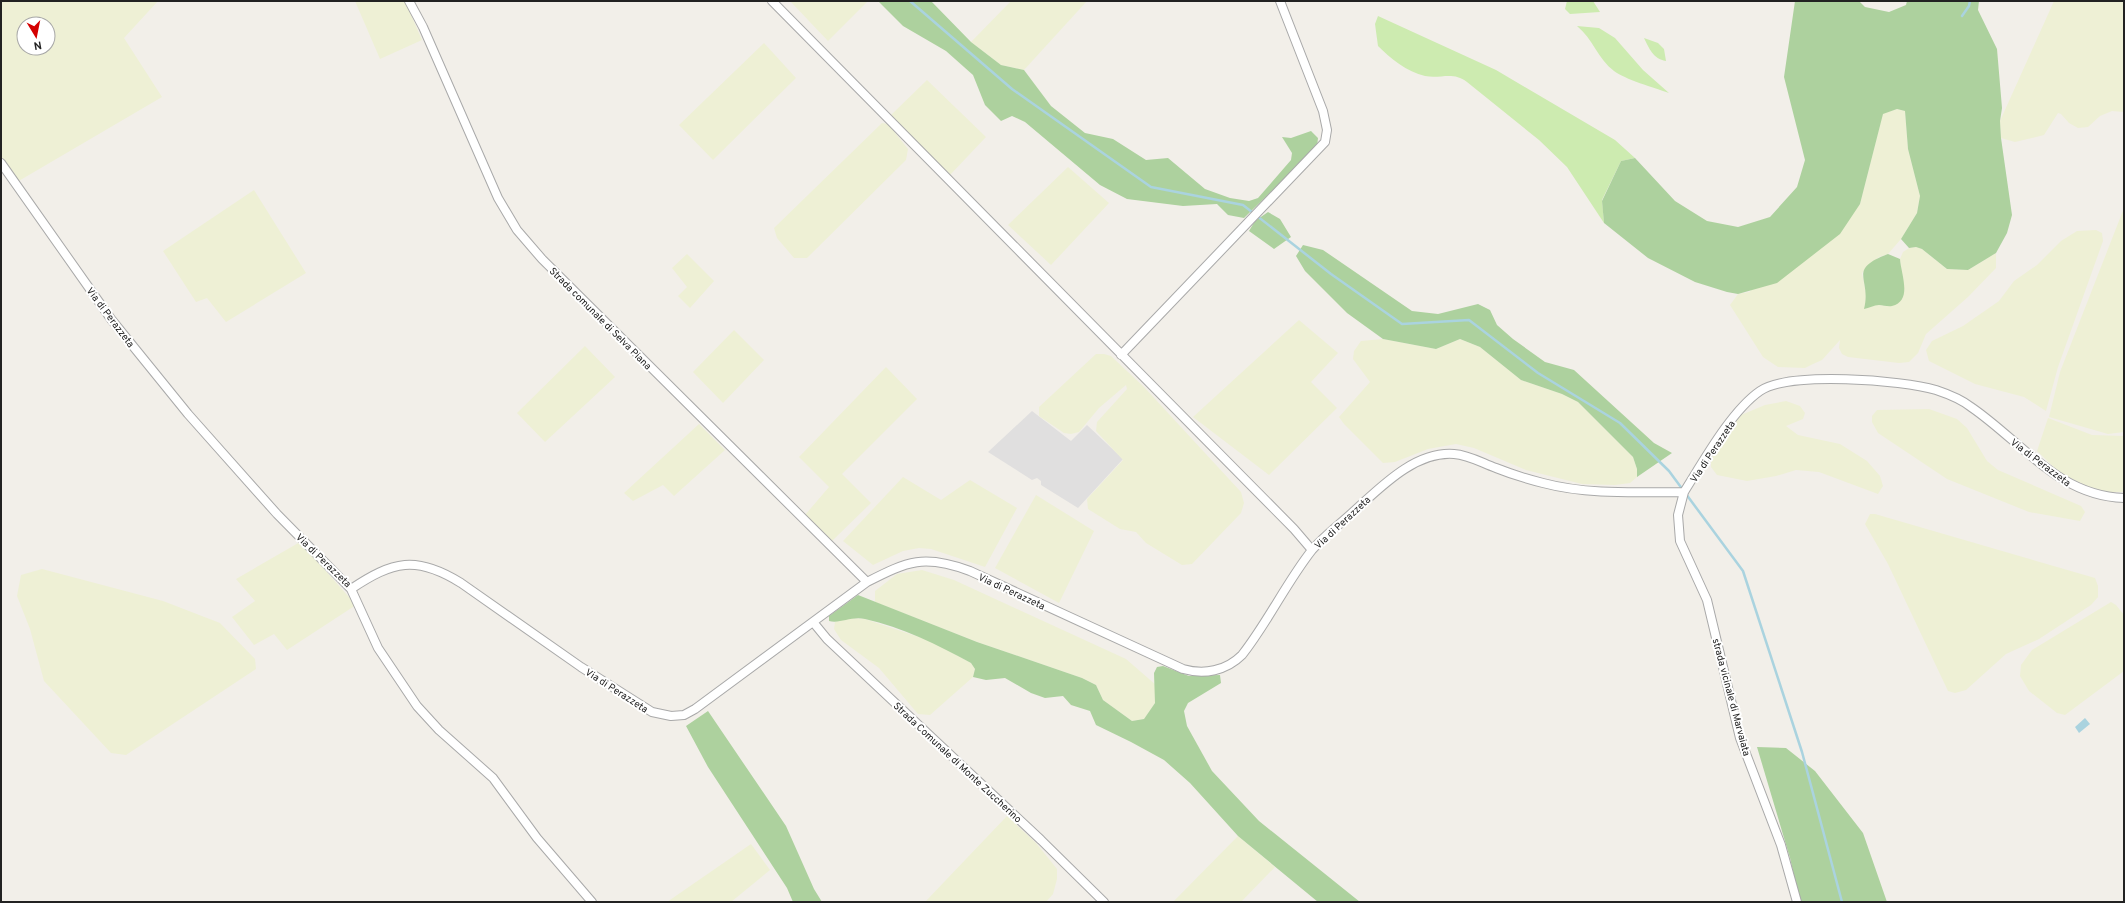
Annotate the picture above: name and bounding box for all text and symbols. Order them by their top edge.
north arrow [16,16,56,56]
text: N [32,37,43,52]
street label: Strada comunale di Selva Piana [546,265,654,373]
street label: Via di Perazzeta [83,285,137,351]
street label: Via di Perazzeta [1688,418,1739,485]
street label: Via di Perazzeta [2007,436,2073,490]
street label: Via di Perazzeta [1312,494,1374,552]
street label: Via di Perazzeta [292,531,353,591]
street label: Via di Perazzeta [976,571,1047,614]
street label: strada vicinale di Marvaiata [1709,637,1753,758]
street label: Via di Perazzeta [582,666,650,716]
street label: Strada Comunale di Monte Zuccherino [890,700,1024,827]

